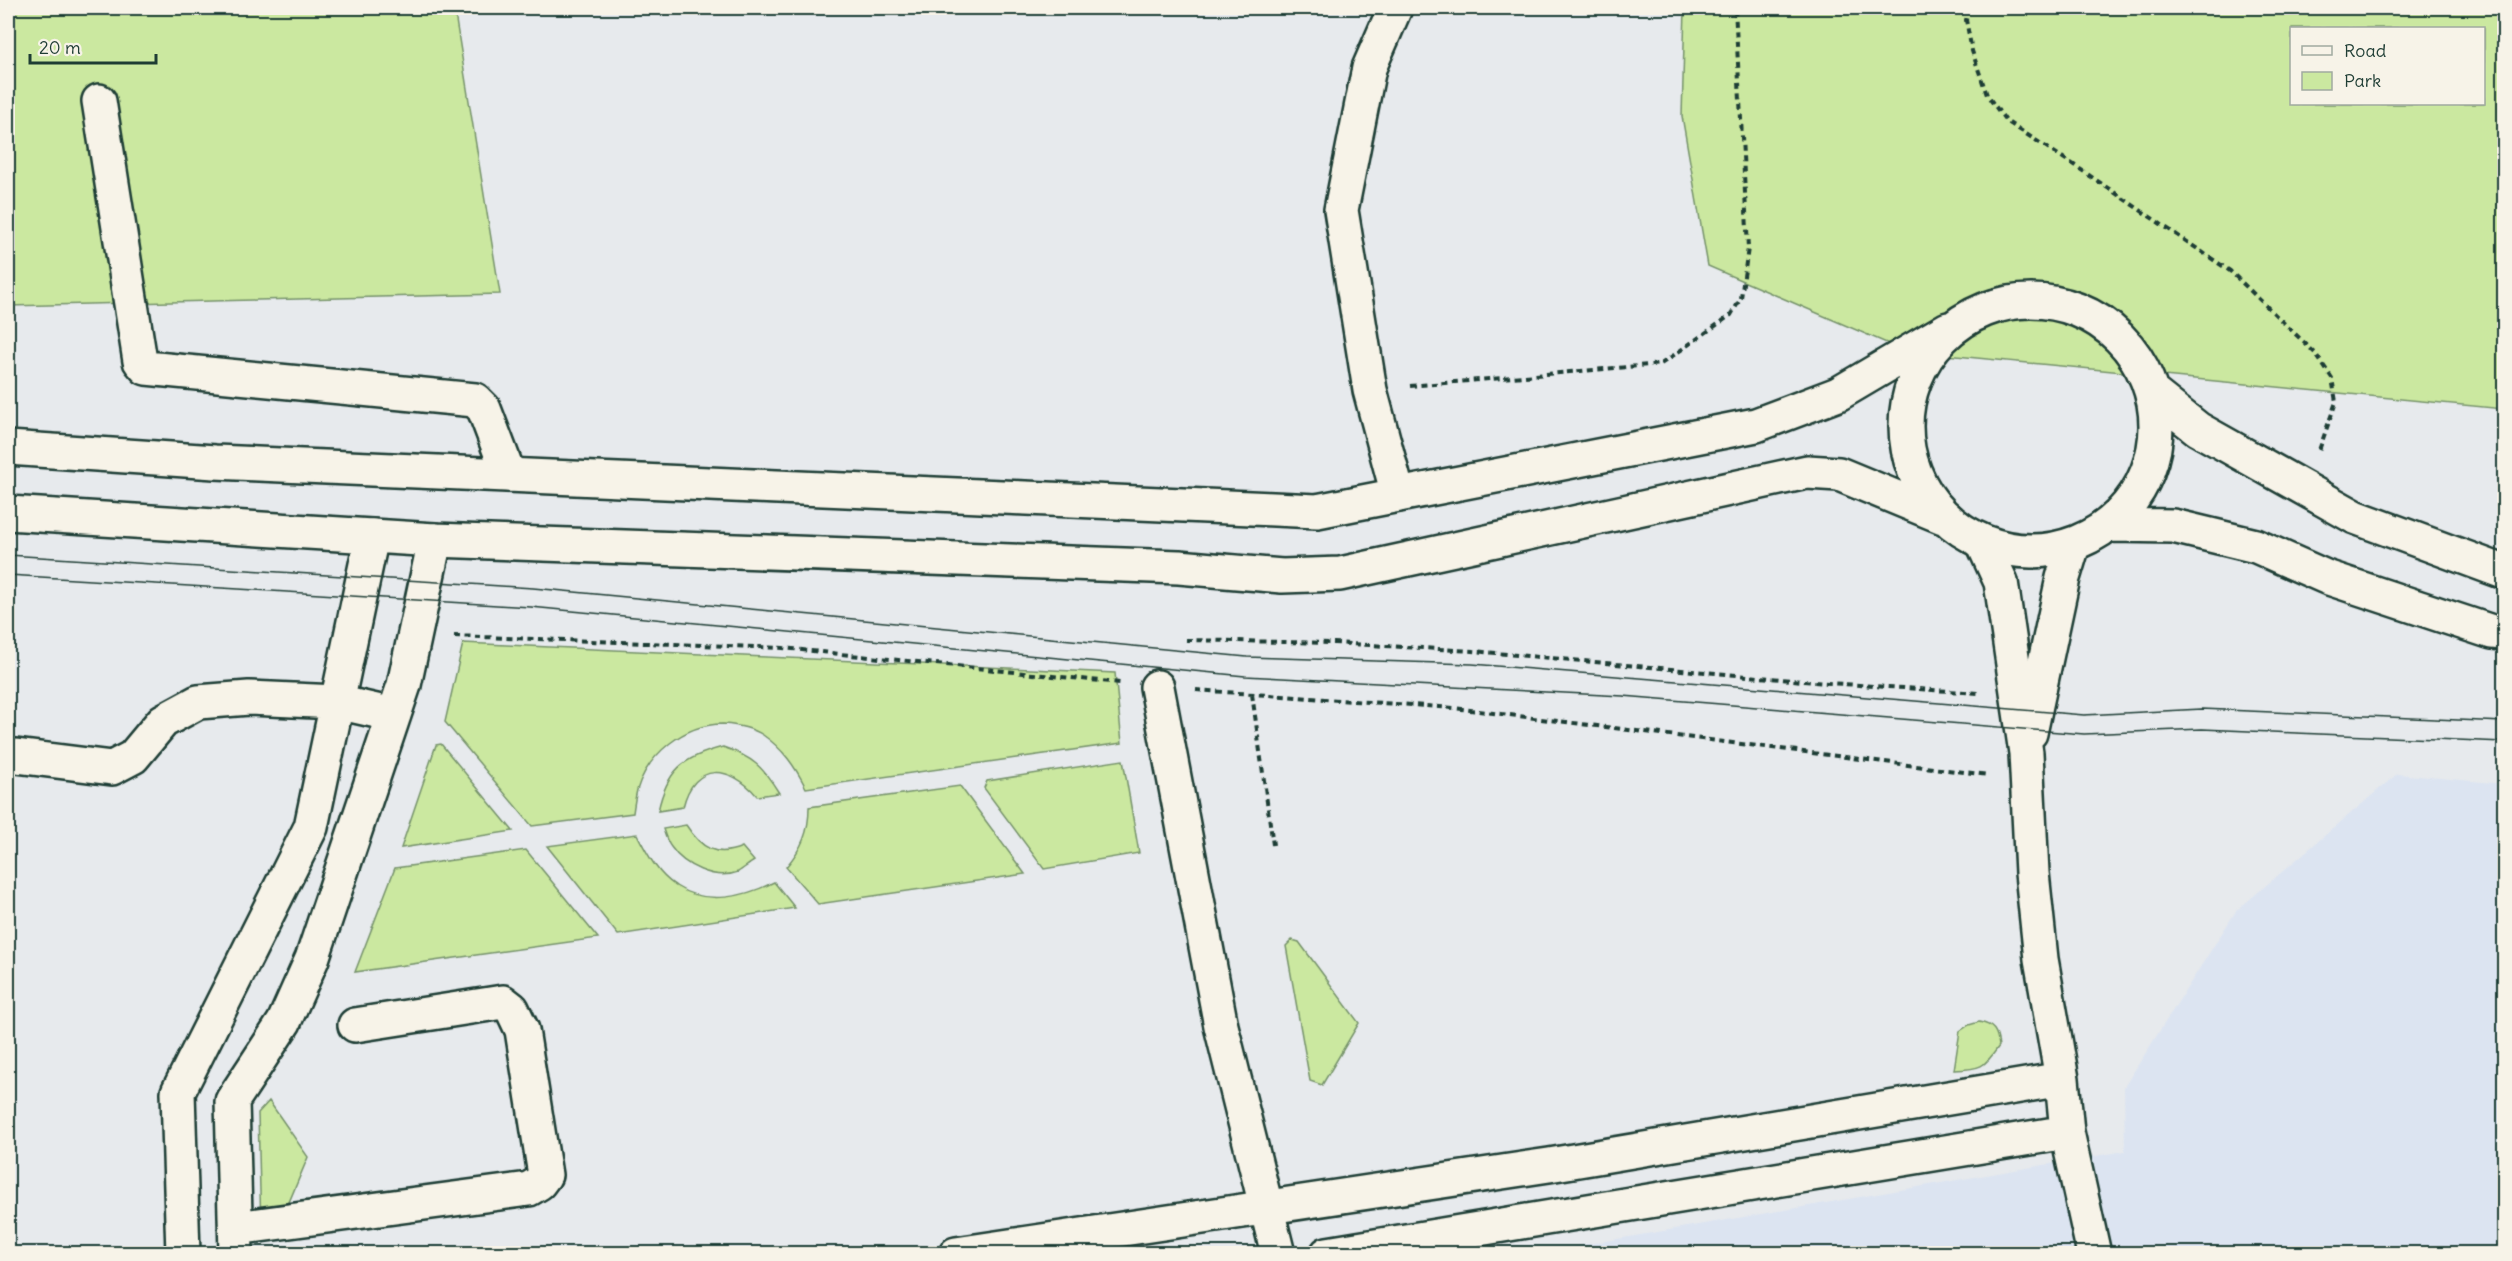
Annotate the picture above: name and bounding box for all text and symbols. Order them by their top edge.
scale bar [30,27,156,65]
legend [2290,27,2485,105]
text: 20 m [39,36,81,59]
text: Road [2344,39,2387,62]
text: Park [2344,69,2381,92]

